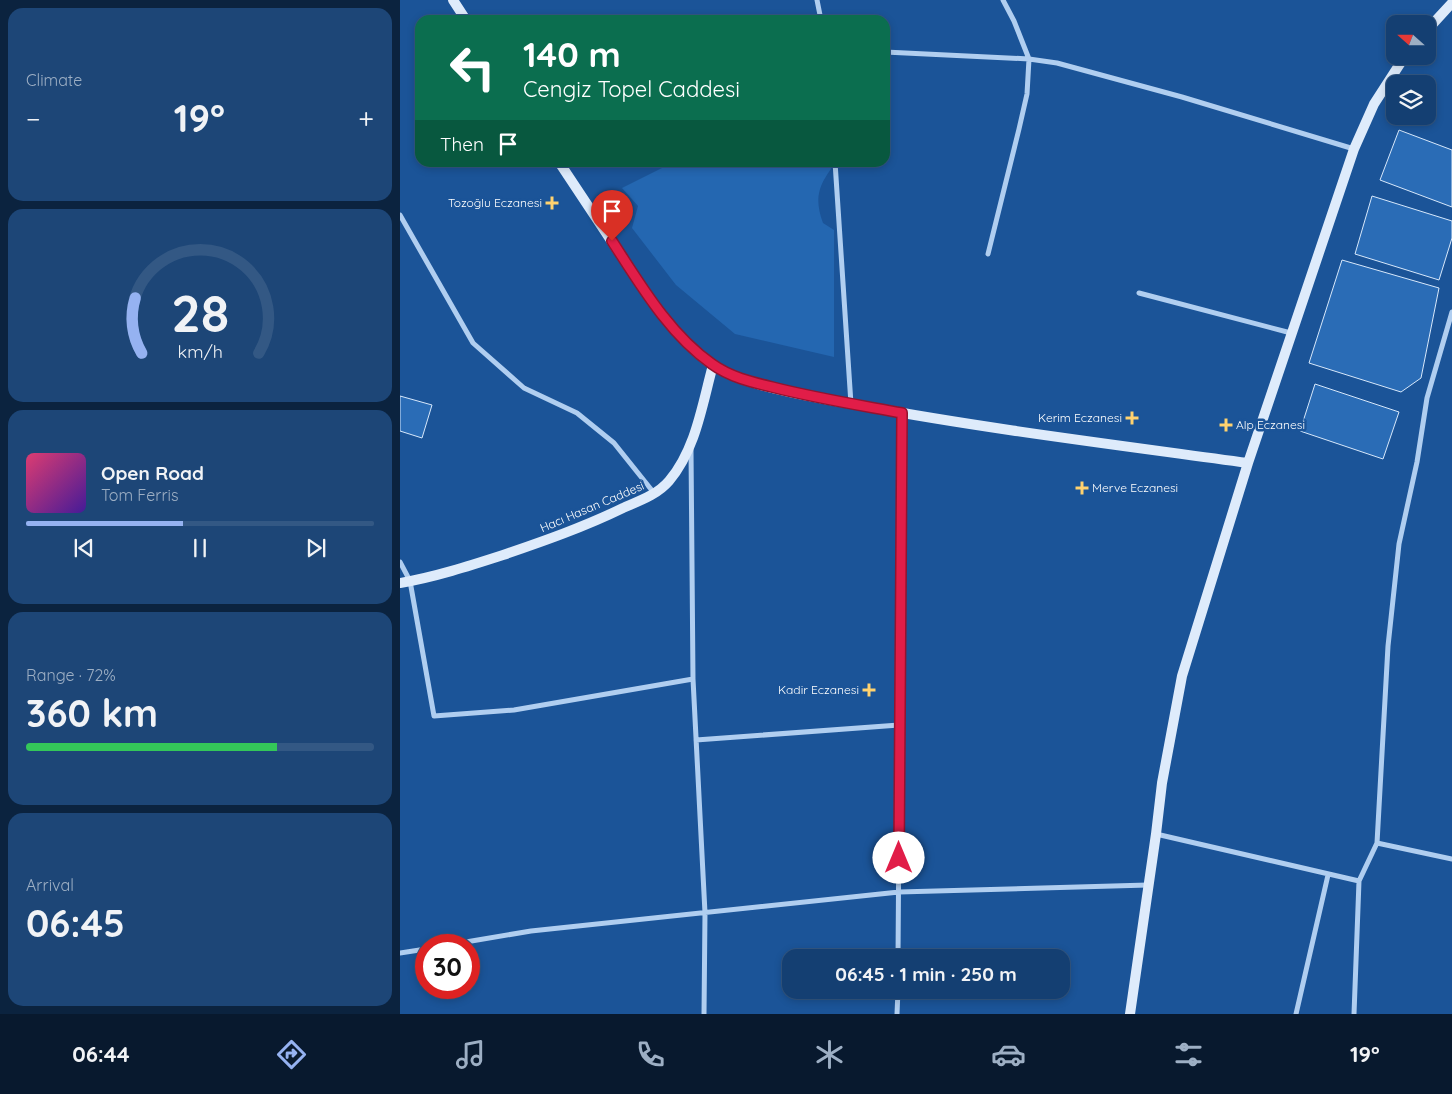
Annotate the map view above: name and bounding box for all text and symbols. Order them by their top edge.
north arrow [1386,15,1436,65]
map controls [1386,15,1436,125]
text: 140 m [523,32,621,76]
icon: left [440,35,505,100]
text: Climate [26,70,82,90]
text: Cengiz Topel Caddesi [523,75,740,103]
button: layers [1386,75,1436,125]
text: 19° [174,94,225,142]
text: − [26,101,41,136]
text: + [358,101,374,136]
icon: arrive [494,130,522,158]
text: Then [440,132,484,156]
pin [591,190,633,241]
place label: Tozoğlu Eczanesi [448,195,542,210]
marker: Tozoğlu Eczanesi [546,197,558,209]
icon: arrive [598,197,626,225]
text: 28 [171,280,229,345]
text: km/h [177,340,223,362]
place label: Kerim Eczanesi [1038,410,1122,425]
marker: Kerim Eczanesi [1126,412,1138,424]
place label: Alp Eczanesi [1236,417,1305,432]
marker: Alp Eczanesi [1220,419,1232,431]
text: Open Road [101,461,204,485]
street label: Hacı Hasan Caddesi [537,478,646,535]
place label: Merve Eczanesi [1092,480,1178,495]
marker: Merve Eczanesi [1076,482,1088,494]
text: Tom Ferris [101,485,178,505]
icon: previous [70,534,98,562]
icon: pause [186,534,214,562]
icon: next [302,534,330,562]
text: Range · 72% [26,665,116,685]
place label: Kadir Eczanesi [778,682,859,697]
marker: Kadir Eczanesi [863,684,875,696]
text: 360 km [26,689,158,737]
position arrow [872,831,924,883]
text: Arrival [26,875,74,895]
text: 06:45 [26,899,125,947]
speed limit sign: 30 [415,934,480,999]
text: 06:45 · 1 min · 250 m [835,962,1017,986]
icon: directions [274,1037,309,1072]
icon: music [453,1037,488,1072]
icon: phone [633,1037,668,1072]
icon: climate [812,1037,847,1072]
icon: car [991,1037,1026,1072]
icon: filters [1171,1037,1206,1072]
text: 06:44 [72,1040,130,1068]
text: 19° [1350,1040,1380,1068]

